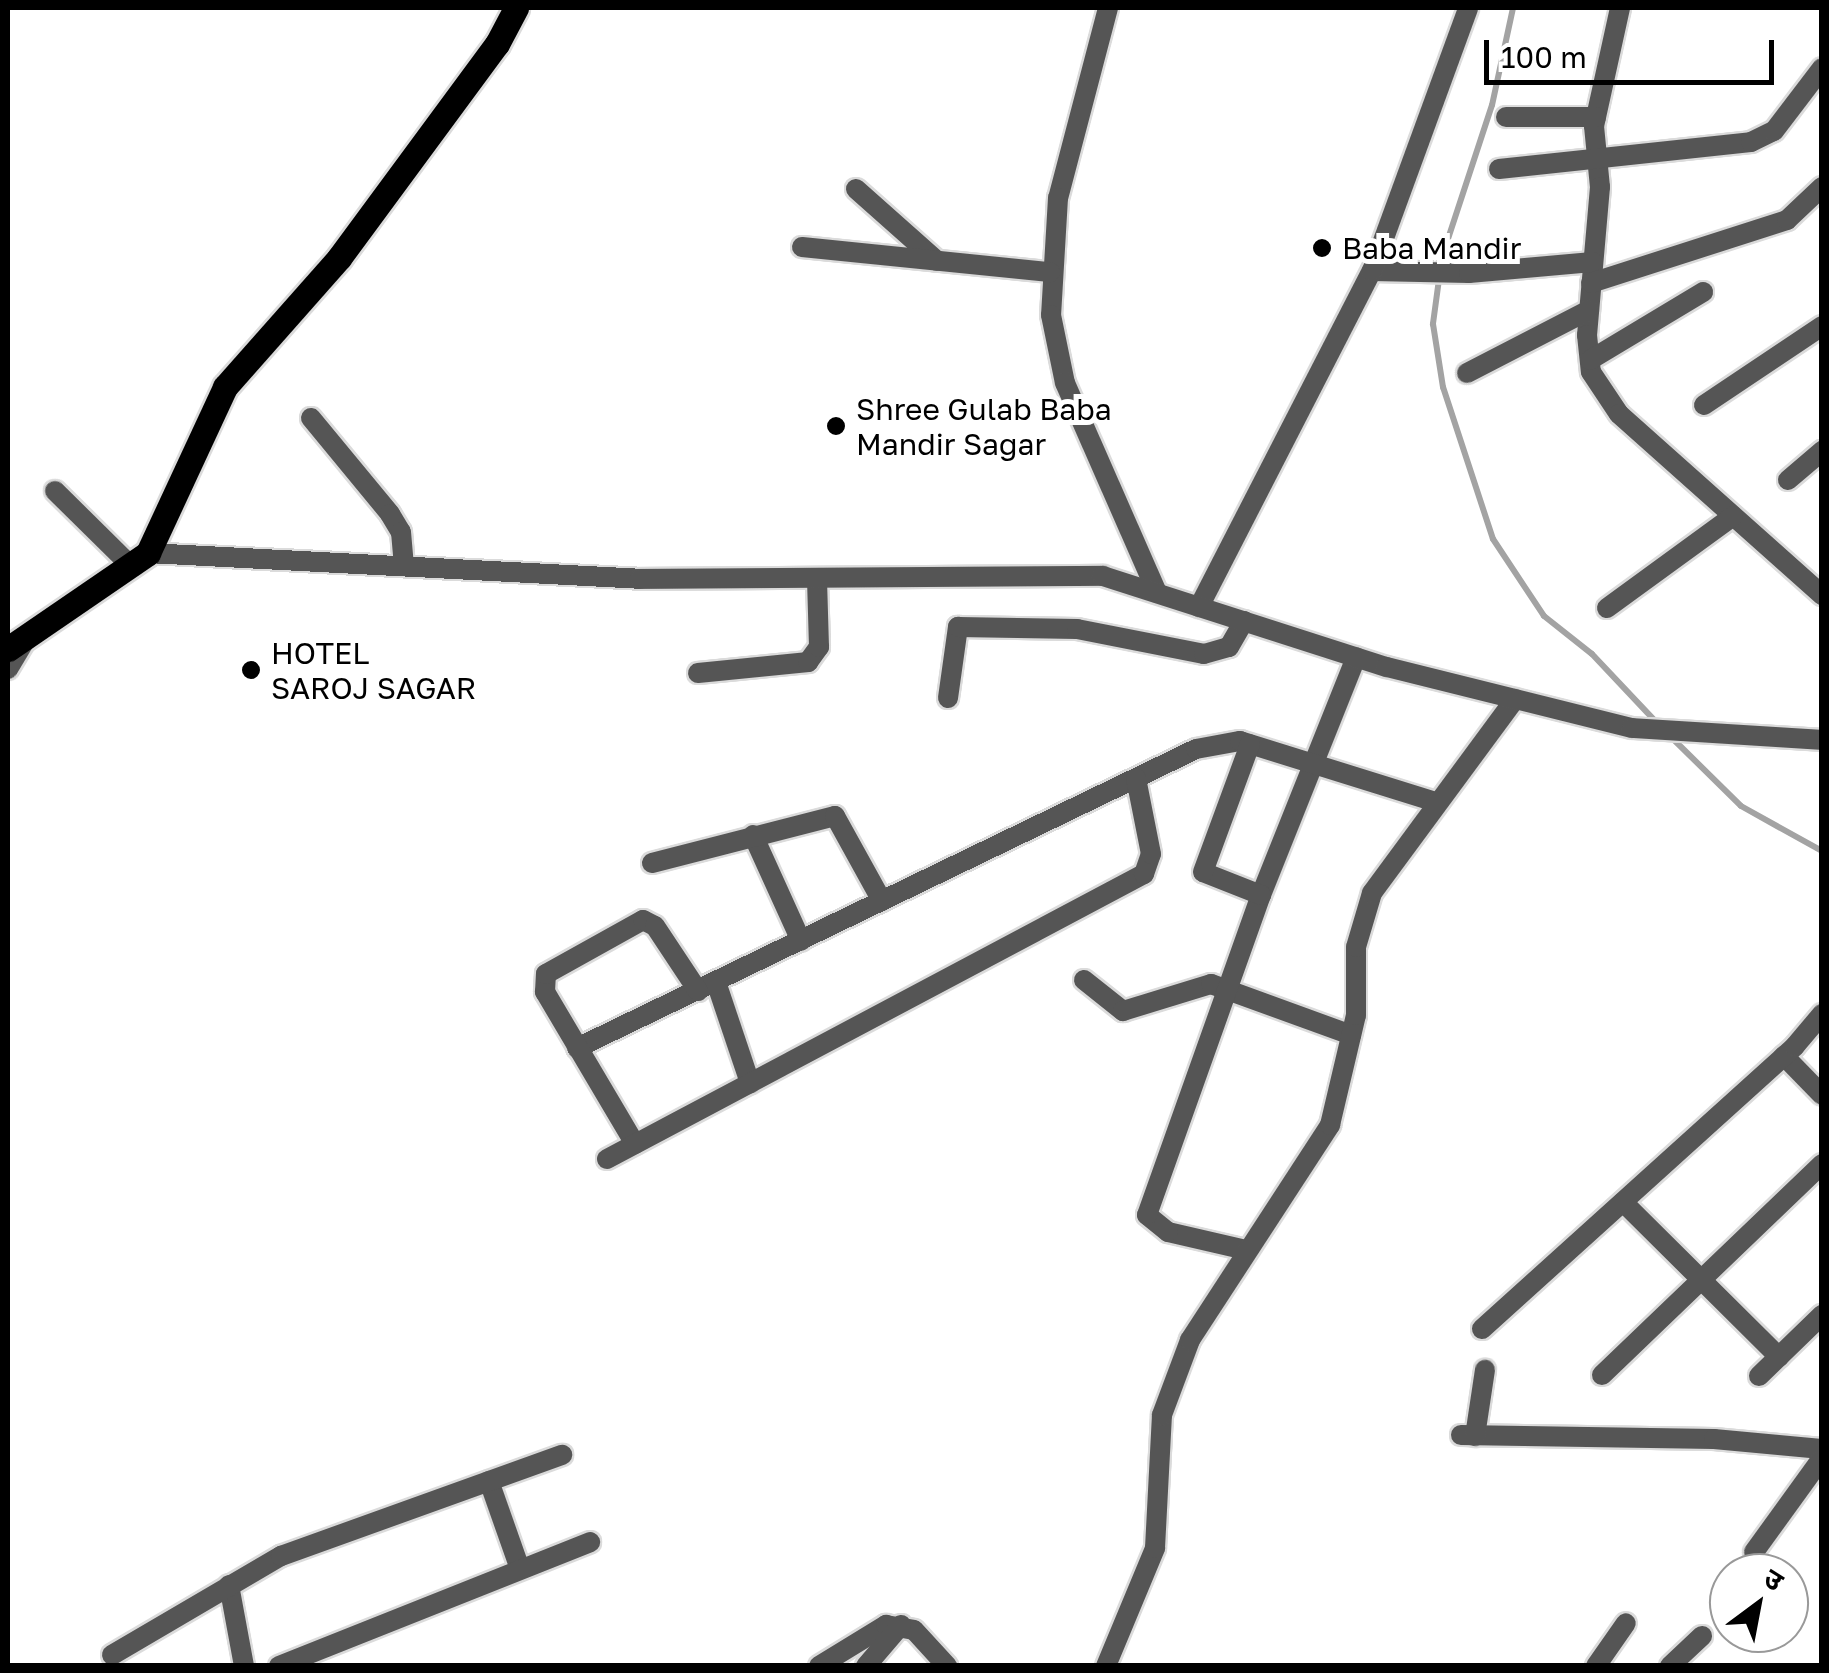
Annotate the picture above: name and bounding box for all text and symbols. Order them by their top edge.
scale bar [1489,20,1779,82]
text: 100 m [1501,39,1587,75]
place label: Baba Mandir [1342,230,1521,266]
marker: Baba Mandir [1311,237,1333,259]
place label: Shree Gulab Baba Mandir Sagar [856,391,1112,462]
marker: Shree Gulab Baba Mandir Sagar [825,415,847,437]
place label: HOTEL SAROJ SAGAR [271,635,476,706]
marker: HOTEL SAROJ SAGAR [240,659,262,681]
north arrow [1709,1553,1809,1653]
text: उ [1758,1560,1790,1597]

